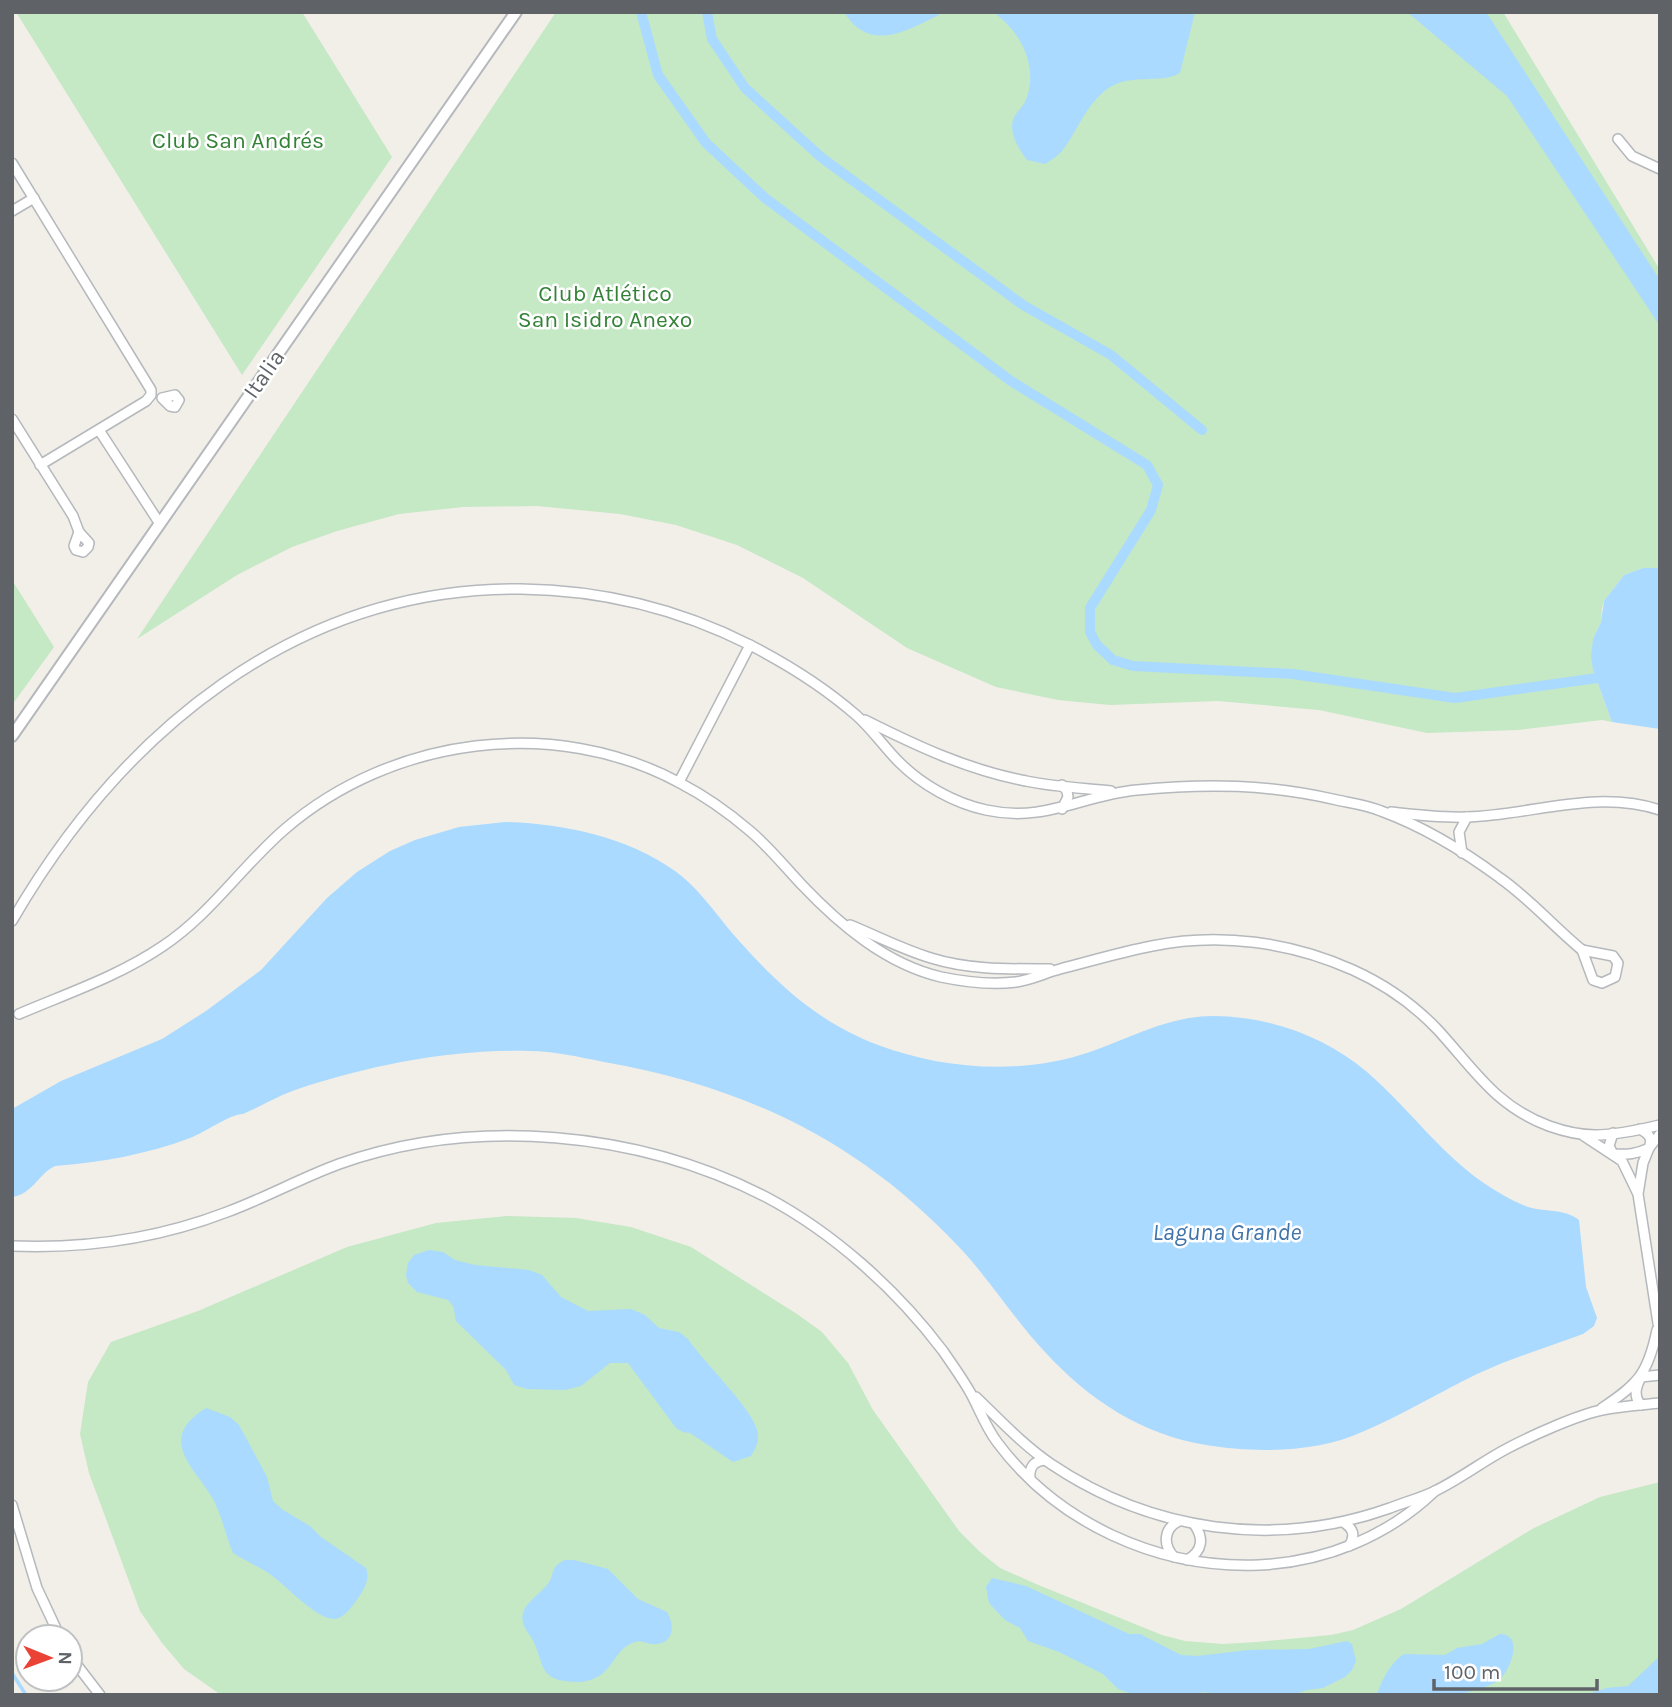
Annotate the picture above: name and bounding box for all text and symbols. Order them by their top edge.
park label: Club San Andrés [152,127,324,154]
park label: Club Atlético San Isidro Anexo [518,280,692,333]
street label: Italia [238,344,290,404]
water label: Laguna Grande [1153,1218,1301,1246]
north arrow [14,1623,84,1693]
scale bar [1434,1648,1597,1692]
text: N [54,1651,76,1665]
text: 100 m [1444,1660,1501,1684]

